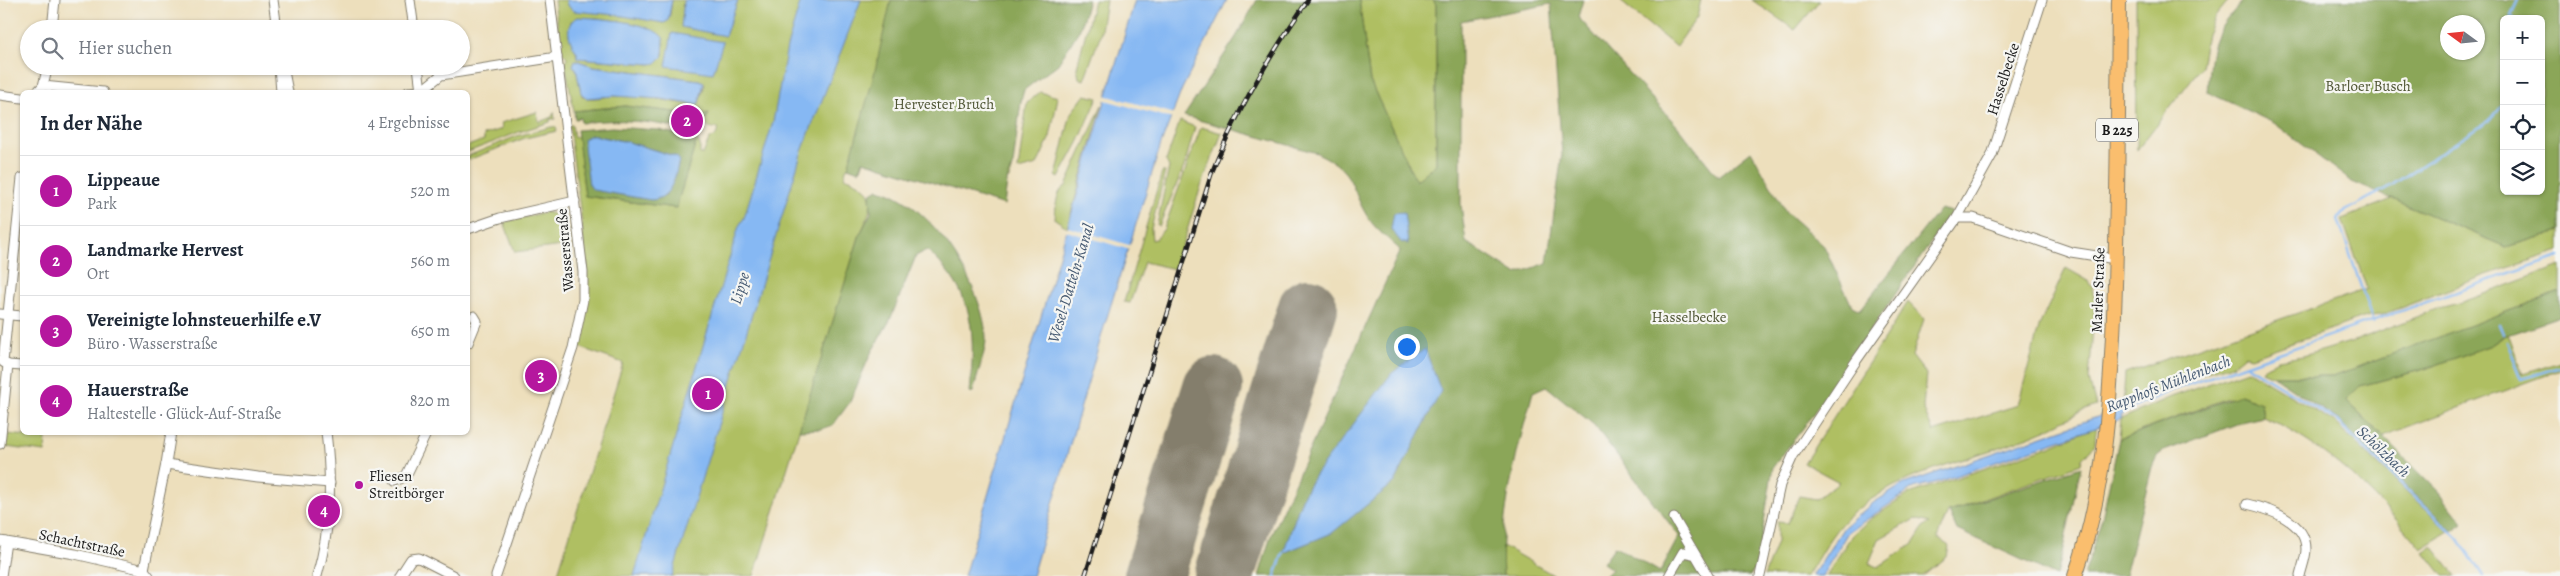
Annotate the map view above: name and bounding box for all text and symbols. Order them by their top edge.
north arrow [2440,15,2485,60]
map controls [2500,15,2545,195]
button: + [2500,15,2545,60]
search box [20,20,470,75]
icon: search [38,34,66,62]
text: Hier suchen [78,35,172,61]
street label: Hasselbecke [1982,40,2024,118]
button: − [2500,60,2545,105]
park label: Barloer Busch [2325,76,2411,96]
park label: Hervester Bruch [894,94,994,114]
pin: 2 [671,102,703,140]
button: locate [2500,105,2545,150]
text: In der Nähe [40,109,142,137]
text: 4 Ergebnisse [368,112,450,134]
road number: B 225 [2096,118,2138,142]
button: layers [2500,150,2545,195]
text: Lippeaue [87,167,160,193]
text: 1 [53,180,59,202]
text: 520 m [411,180,450,202]
text: Park [87,193,117,215]
street label: Wasserstraße [551,207,579,293]
water label: Wesel-Datteln-Kanal [1042,221,1100,346]
text: Landmarke Hervest [87,237,244,263]
street label: Marler Straße [2087,247,2109,333]
text: 2 [52,250,60,272]
text: 560 m [411,250,450,272]
text: Ort [87,263,109,285]
water label: Lippe [725,269,755,307]
text: Vereinigte lohnsteuerhilfe e.V [87,307,321,333]
park label: Hasselbecke [1651,307,1727,327]
text: 3 [53,320,59,342]
text: 650 m [411,320,450,342]
text: Büro · Wasserstraße [87,333,218,355]
your location [1394,334,1420,360]
water label: Rapphofs Mühlenbach [2103,350,2234,418]
pin: 3 [525,357,557,395]
pin: 1 [692,375,724,413]
text: Hauerstraße [87,377,189,403]
text: 4 [52,390,60,412]
text: 820 m [410,390,450,412]
text: Haltestelle · Glück-Auf-Straße [87,403,281,425]
water label: Schölzbach [2352,421,2415,483]
place label: Fliesen Streitbörger [369,466,444,503]
marker: Fliesen Streitbörger [353,479,365,491]
pin: 4 [308,492,340,530]
street label: Schachtstraße [37,524,127,562]

